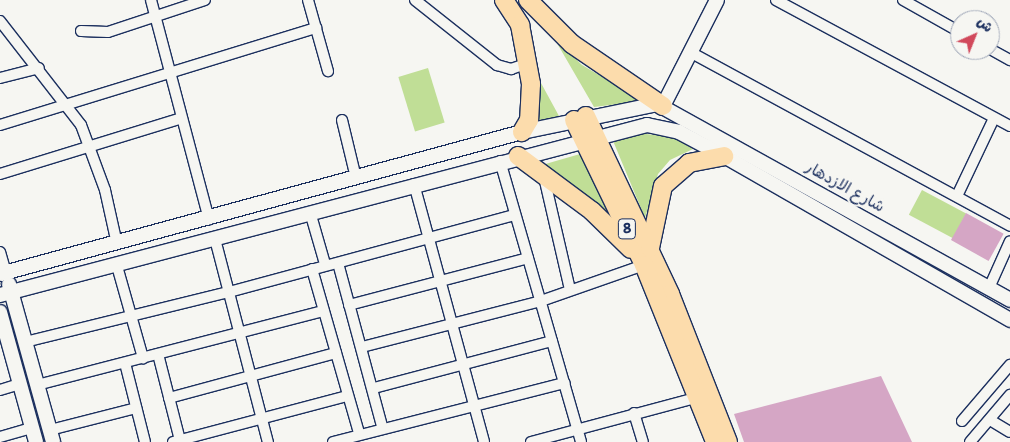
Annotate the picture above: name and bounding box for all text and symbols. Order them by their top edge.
north arrow [950,10,1000,60]
text: ش [974,13,997,36]
street label: شارع الازدهار [802,157,888,217]
road number: 8 [617,216,637,242]

